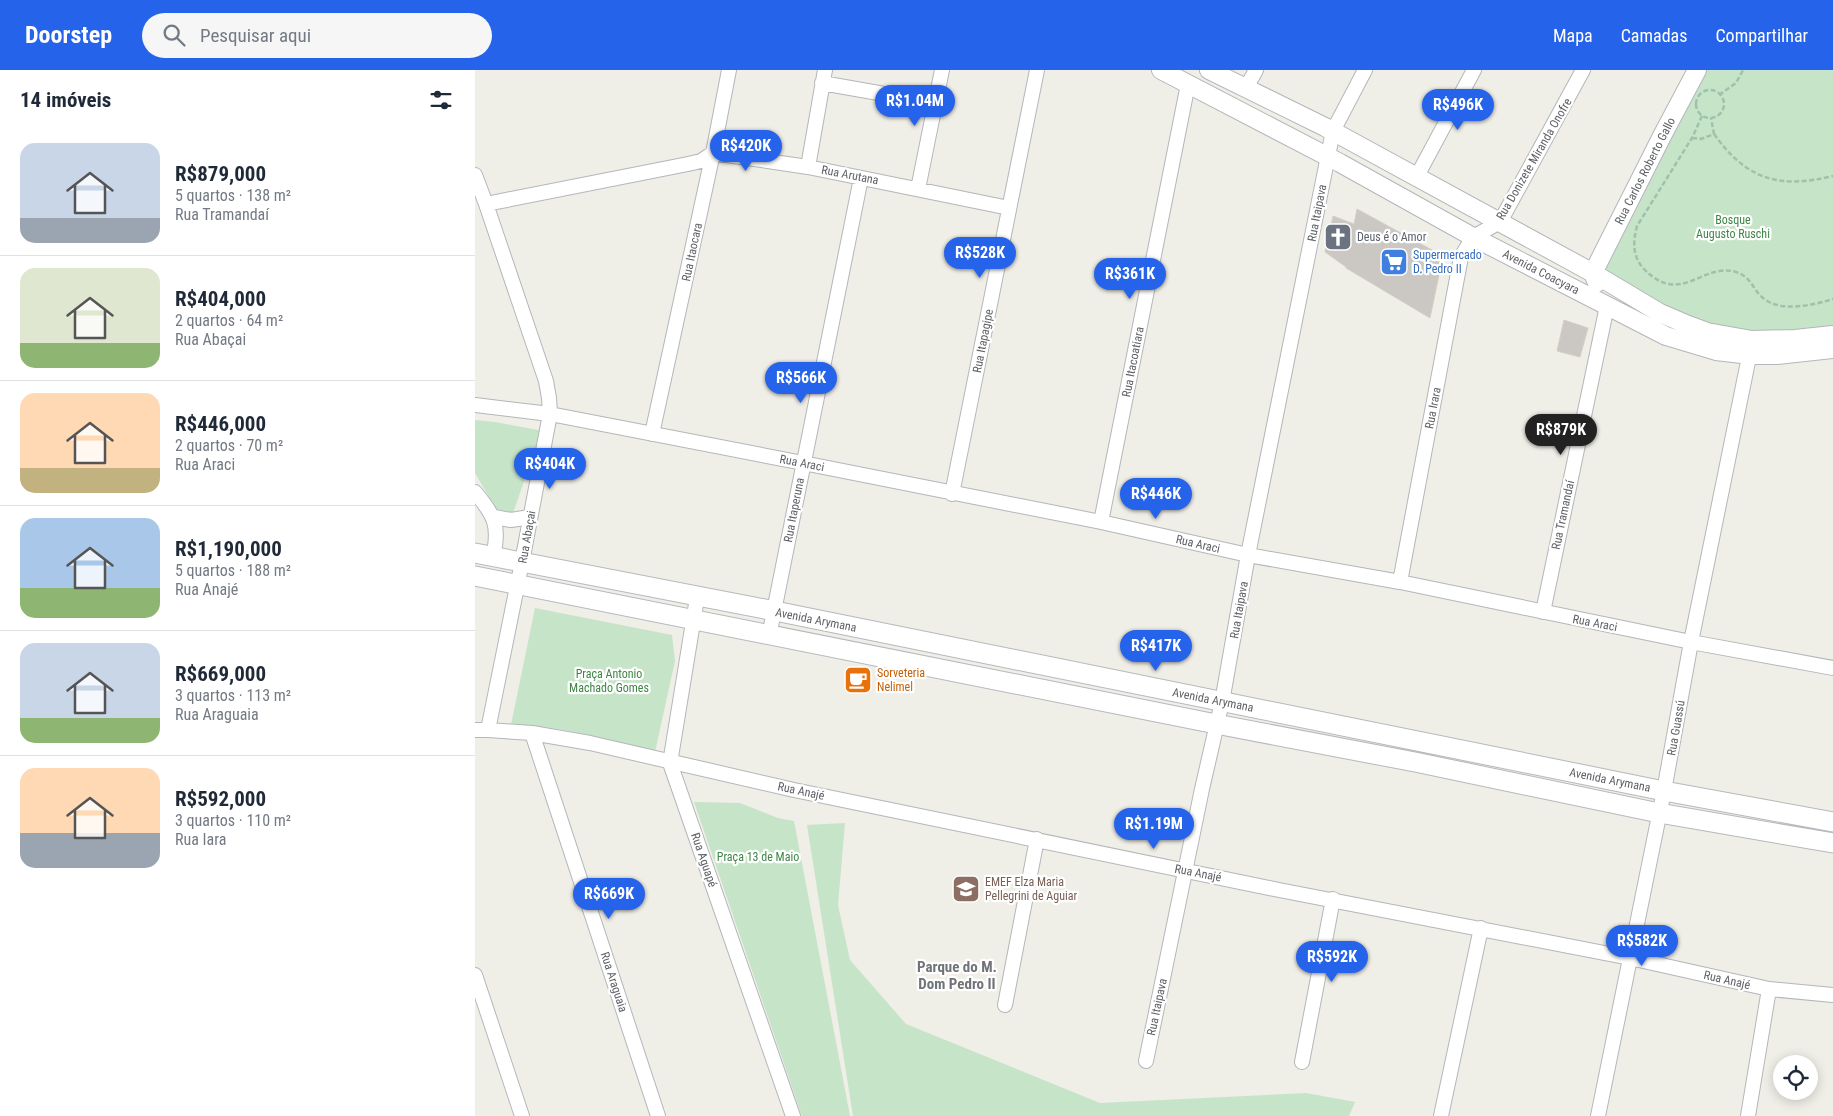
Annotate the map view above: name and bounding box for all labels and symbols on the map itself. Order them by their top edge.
pin: R$1.04M [869,85,961,127]
pin: R$496K [1417,88,1499,131]
street label: Rua Donizete Miranda Onofre [1493,95,1575,222]
street label: Rua Carlos Roberto Gallo [1612,115,1678,227]
pin: R$420K [705,129,787,172]
street label: Rua Arutana [820,163,880,187]
street label: Rua Itaipava [1305,183,1329,243]
park label: Bosque Augusto Ruschi [1696,213,1770,241]
street label: Rua Itaocara [679,221,705,283]
church icon: Deus é o Amor [1323,222,1353,252]
place label: Deus é o Amor [1357,230,1427,244]
pin: R$528K [939,236,1021,279]
supermarket icon: Supermercado D. Pedro II [1379,247,1409,277]
street label: Avenida Coacyara [1500,247,1582,297]
place label: Supermercado D. Pedro II [1413,248,1482,276]
pin: R$361K [1089,258,1171,300]
street label: Rua Itapagipe [970,307,996,374]
street label: Rua Itacoatiara [1119,325,1147,398]
pin: R$566K [760,362,842,404]
street label: Rua Irara [1422,386,1444,430]
pin: R$879K [1520,414,1602,456]
pin: R$404K [509,448,591,490]
street label: Rua Araci [779,452,825,474]
street label: Rua Itaperuna [781,476,807,543]
pin: R$446K [1115,478,1197,520]
street label: Rua Tramandaí [1549,478,1577,551]
street label: Rua Abaçai [515,510,539,564]
street label: Rua Araci [1174,532,1222,556]
street label: Rua Itaipava [1227,580,1251,640]
street label: Avenida Arymana [774,605,858,635]
street label: Rua Araci [1572,612,1618,634]
pin: R$417K [1115,630,1197,672]
cafe icon: Sorveteria Nelimel [843,665,873,695]
place label: Sorveteria Nelimel [877,666,925,694]
park label: Praça Antonio Machado Gomes [569,667,649,695]
street label: Avenida Arymana [1171,685,1255,715]
street label: Rua Guassú [1664,699,1688,757]
street label: Avenida Arymana [1568,765,1652,795]
street label: Rua Anajé [776,779,826,803]
pin: R$1.19M [1108,808,1200,850]
street label: Rua Aguapé [688,831,720,889]
park label: Praça 13 de Maio [717,850,799,864]
street label: Rua Anajé [1173,862,1223,884]
school or university icon: EMEF Elza Maria Pellegrini de Aguiar [951,874,981,904]
place label: EMEF Elza Maria Pellegrini de Aguiar [985,875,1077,903]
pin: R$669K [568,878,650,920]
pin: R$582K [1601,924,1683,967]
pin: R$592K [1291,940,1373,983]
street label: Rua Araguaia [598,950,630,1014]
district label: Parque do M. Dom Pedro II [917,958,997,993]
street label: Rua Anajé [1702,968,1752,992]
street label: Rua Itaipava [1144,977,1170,1037]

